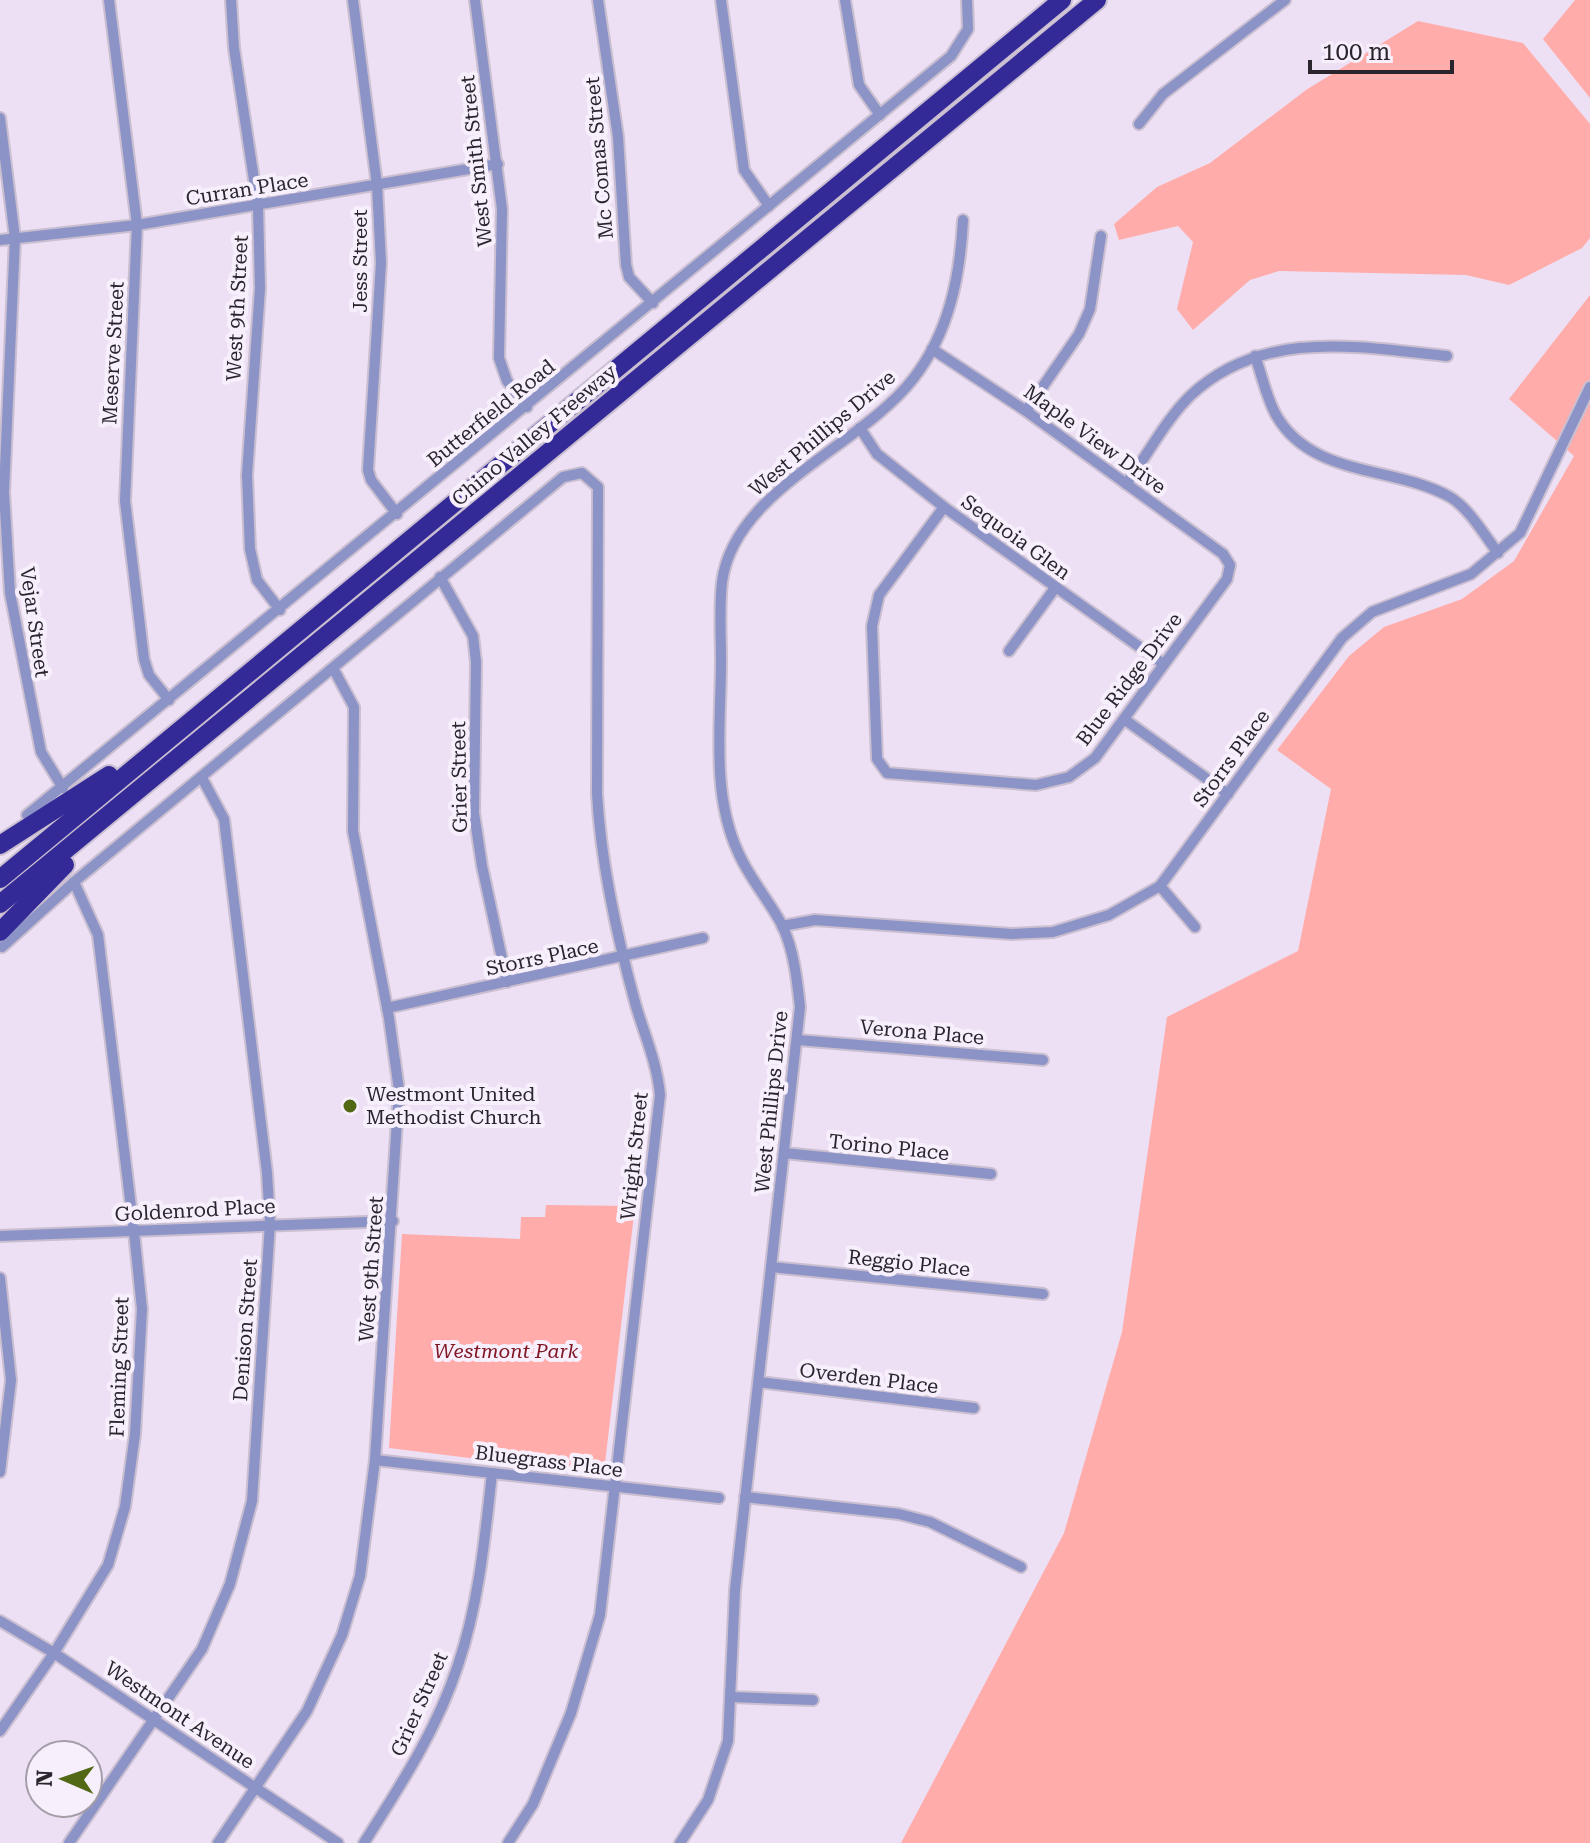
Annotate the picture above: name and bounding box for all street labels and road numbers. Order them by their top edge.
street label: West Smith Street [455,74,497,248]
street label: Mc Comas Street [580,75,618,240]
street label: Curran Place [184,167,310,211]
street label: Jess Street [348,209,372,313]
street label: West 9th Street [221,234,253,382]
street label: Meserve Street [97,280,129,425]
street label: Butterfield Road [422,354,560,472]
street label: Chino Valley Freeway [447,359,621,511]
street label: West Phillips Drive [744,365,900,501]
street label: Maple View Drive [1019,379,1171,499]
street label: Sequoia Glen [957,489,1075,585]
street label: Vejar Street [15,565,55,679]
street label: Blue Ridge Drive [1071,608,1187,750]
street label: Storrs Place [1188,705,1274,811]
street label: Grier Street [446,720,472,833]
street label: Storrs Place [483,933,601,981]
street label: West Phillips Drive [749,1010,793,1194]
street label: Verona Place [859,1015,985,1049]
street label: Wright Street [615,1090,653,1221]
street label: Torino Place [828,1129,950,1165]
street label: Goldenrod Place [114,1194,276,1226]
street label: West 9th Street [354,1195,388,1343]
street label: Reggio Place [847,1245,971,1281]
street label: Denison Street [228,1257,262,1402]
street label: Fleming Street [105,1296,133,1438]
street label: Overden Place [798,1358,940,1398]
street label: Bluegrass Place [474,1440,624,1482]
street label: Grier Street [385,1648,453,1760]
street label: Westmont Avenue [101,1656,259,1774]

